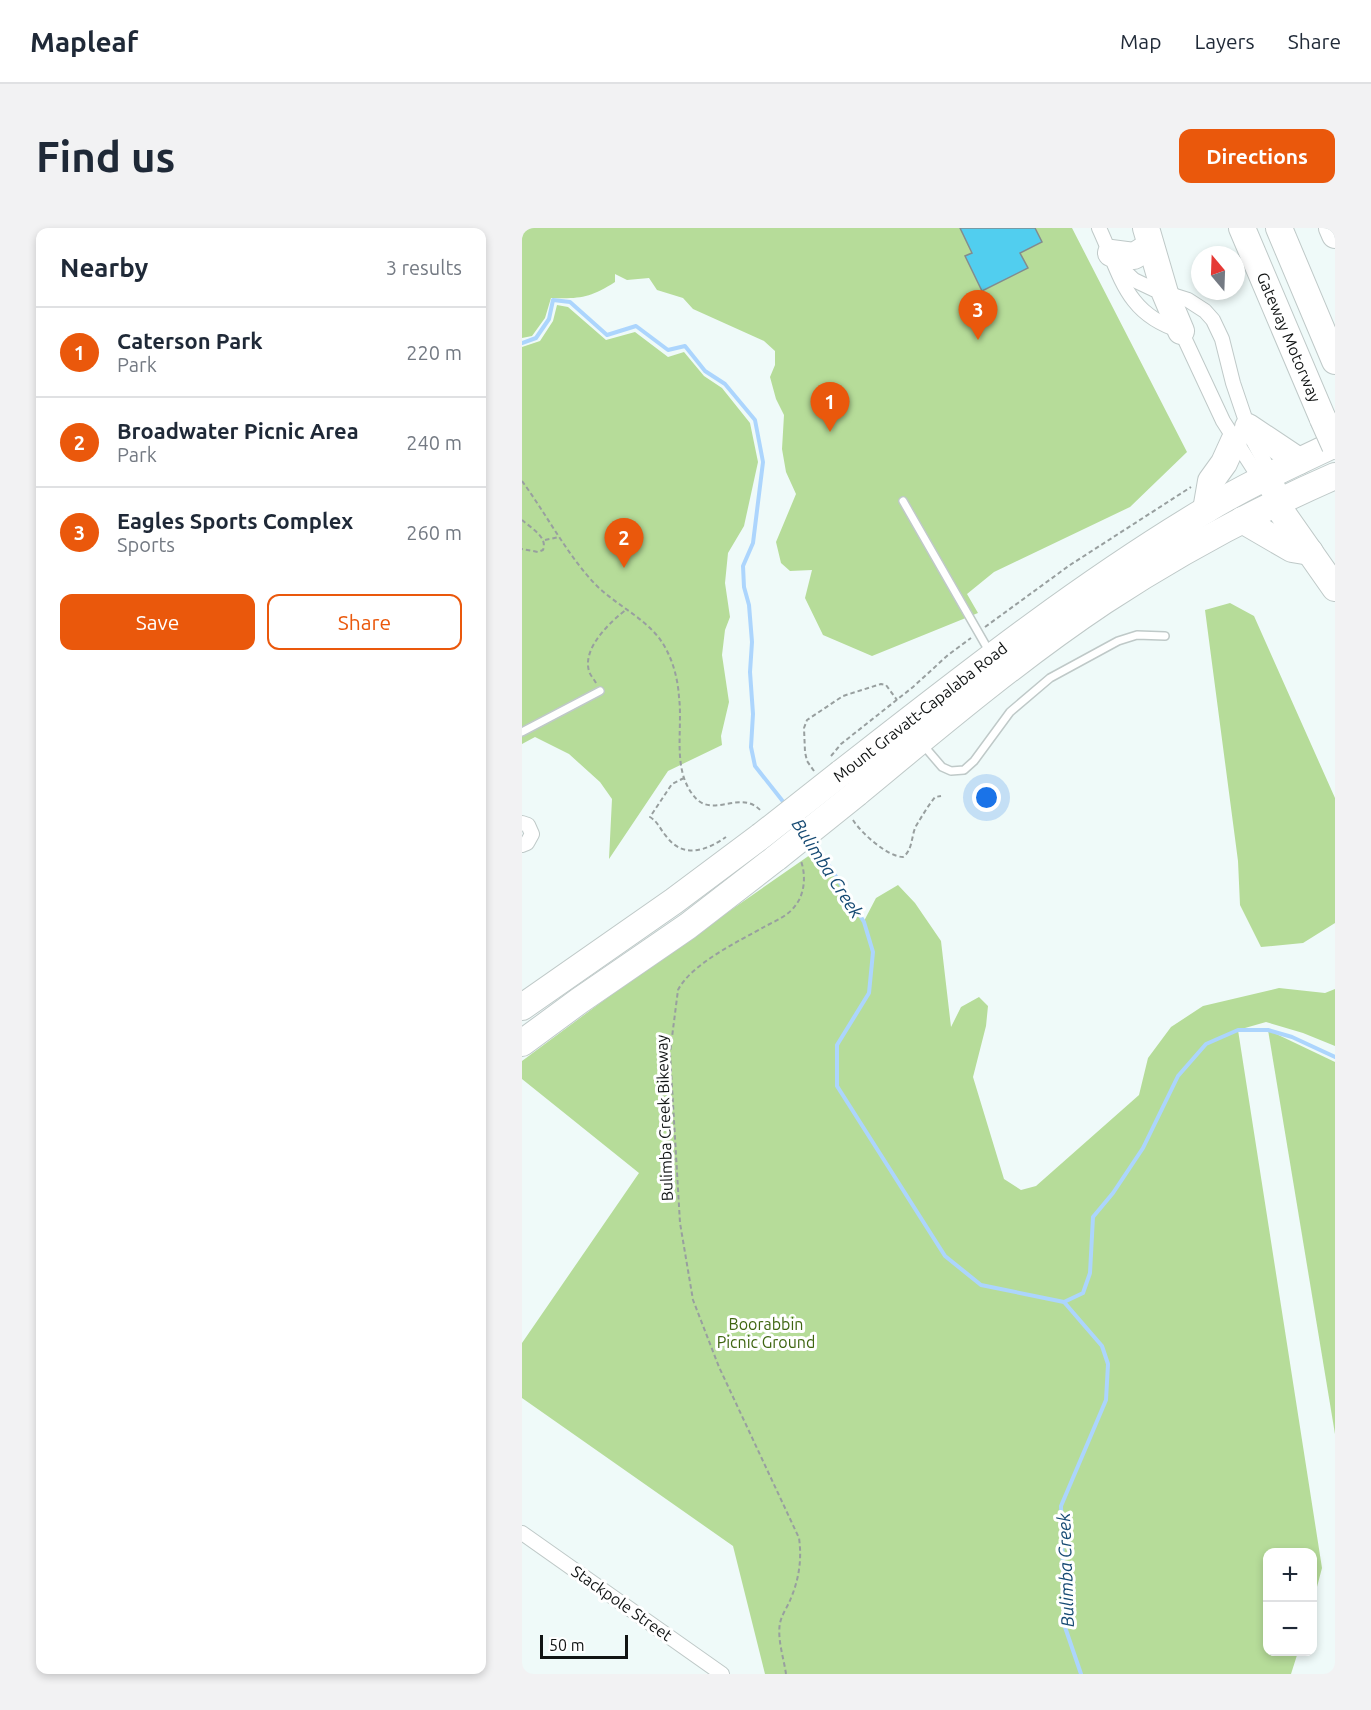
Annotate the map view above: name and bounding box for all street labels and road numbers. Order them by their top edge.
street label: Gateway Motorway [1253,269,1325,405]
street label: Mount Gravatt-Capalaba Road [830,639,1010,785]
street label: Bulimba Creek Bikeway [652,1034,676,1202]
street label: Stackpole Street [568,1562,676,1645]

